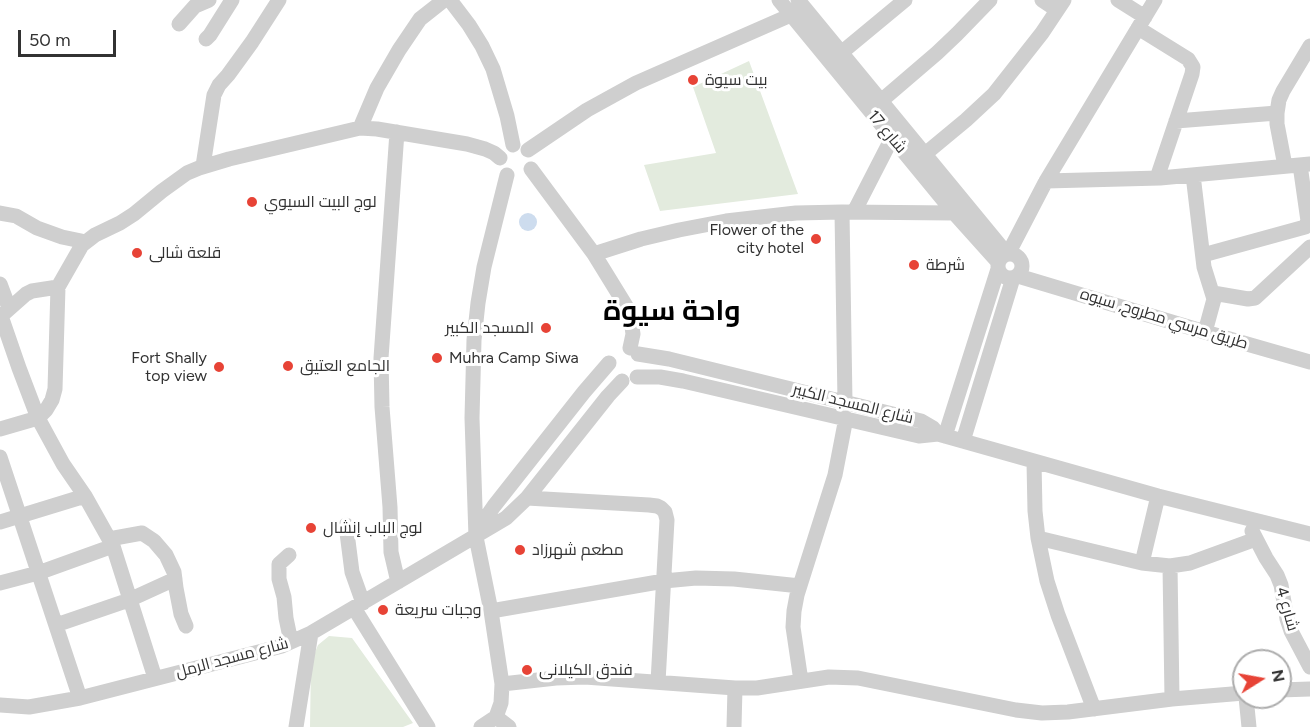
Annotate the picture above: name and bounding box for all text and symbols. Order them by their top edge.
scale bar [21,18,118,56]
text: 50 m [29,29,71,51]
place label: بيت سيوة [705,70,768,90]
marker: بيت سيوة [686,73,700,87]
street label: شارع 17 [864,107,910,157]
place label: لوج البيت السيوي [264,192,377,212]
marker: لوج البيت السيوي [245,195,259,209]
place label: Flower of the city hotel [709,220,804,258]
marker: Flower of the city hotel [809,232,823,246]
place label: قلعة شالى [149,243,221,263]
marker: قلعة شالى [130,246,144,260]
place label: شرطة [926,255,965,275]
marker: شرطة [907,258,921,272]
street label: طريق مرسي مطروح, سيوه [1078,284,1250,354]
district label: واحة سيوة [603,295,741,329]
place label: المسجد الكبير [445,318,534,338]
marker: المسجد الكبير [539,321,553,335]
place label: Fort Shally top view [131,348,207,386]
place label: Muhra Camp Siwa [449,348,579,368]
marker: Muhra Camp Siwa [430,351,444,365]
place label: الجامع العتيق [300,356,390,376]
marker: الجامع العتيق [281,359,295,373]
marker: Fort Shally top view [212,360,226,374]
street label: شارع المسجد الكبير [791,380,915,428]
place label: لوج الباب إنشال [323,518,422,538]
marker: لوج الباب إنشال [304,521,318,535]
place label: مطعم شهرزاد [532,540,624,560]
marker: مطعم شهرزاد [513,543,527,557]
street label: شارع 4 [1272,585,1302,633]
place label: وجبات سريعة [395,600,481,620]
marker: وجبات سريعة [376,603,390,617]
street label: شارع مسجد الرمل [173,634,291,682]
north arrow [1232,649,1292,709]
place label: فندق الكيلانى [539,660,633,680]
marker: فندق الكيلانى [520,663,534,677]
text: N [1268,668,1289,684]

